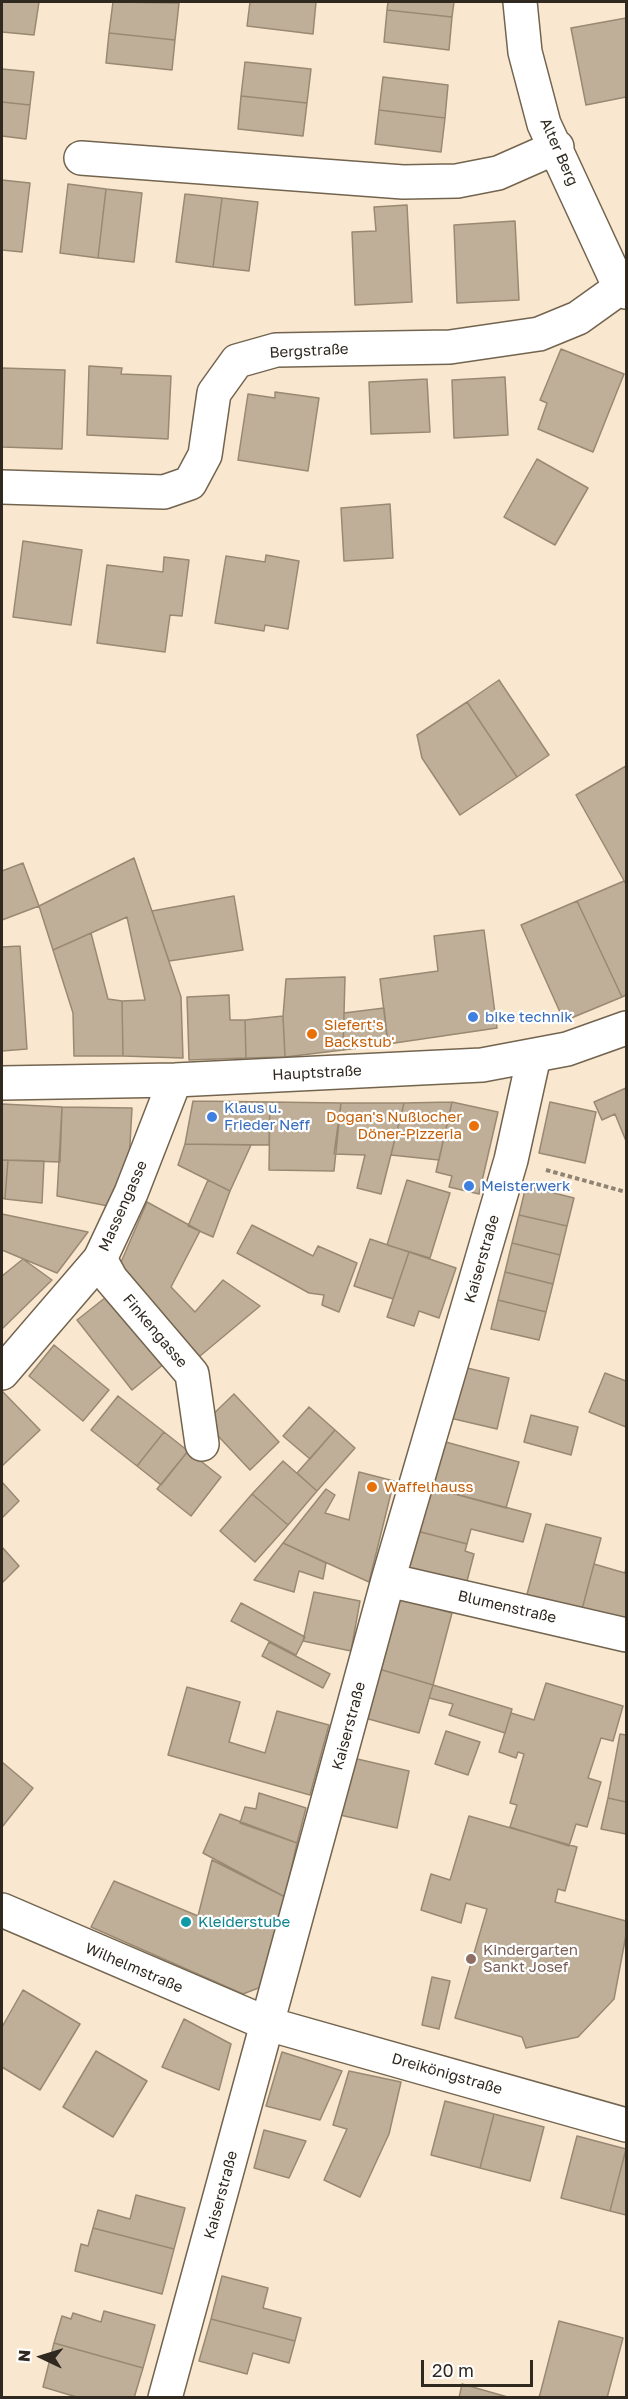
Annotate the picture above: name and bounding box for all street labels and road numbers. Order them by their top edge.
street label: Alter Berg [536,115,582,189]
street label: Bergstraße [269,340,349,362]
street label: Hauptstraße [272,1062,362,1084]
street label: Massengasse [95,1158,151,1254]
street label: Kaiserstraße [461,1213,503,1305]
street label: Finkengasse [119,1291,191,1371]
street label: Blumenstraße [456,1587,558,1627]
street label: Kaiserstraße [329,1680,369,1772]
street label: Wilhelmstraße [82,1939,186,1997]
street label: Dreikönigstraße [390,2050,504,2098]
street label: Kaiserstraße [201,2149,241,2241]

